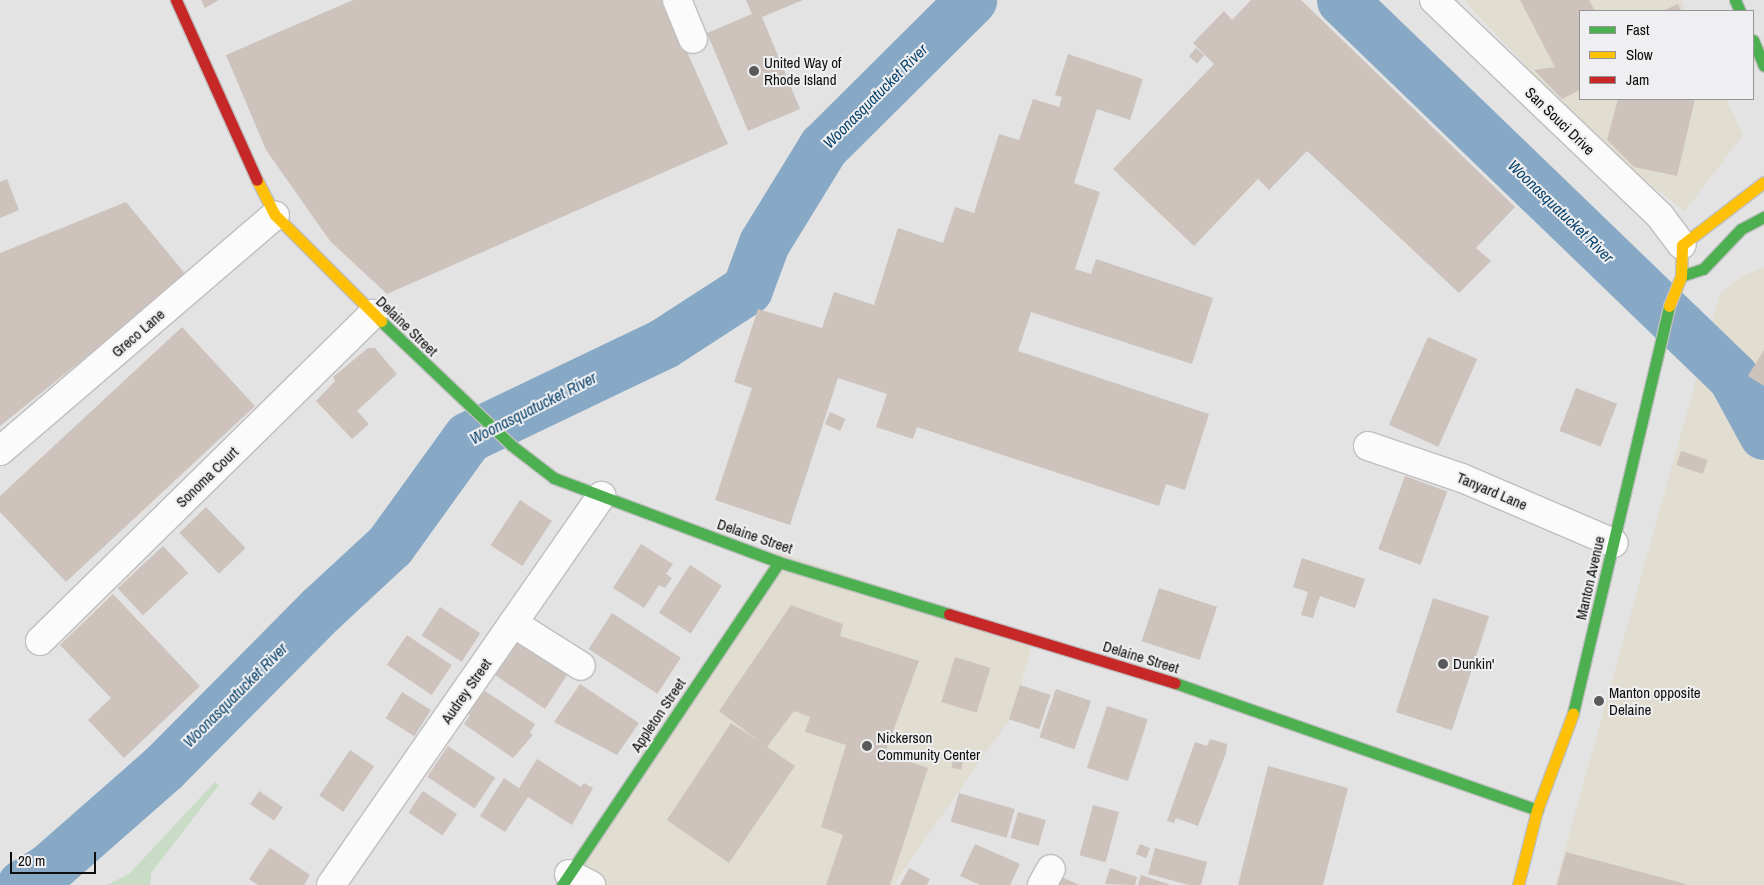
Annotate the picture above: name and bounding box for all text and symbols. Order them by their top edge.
legend [1579,10,1754,100]
text: Fast [1626,19,1649,40]
water label: Woonasquatucket River [819,40,931,152]
text: Slow [1626,44,1653,65]
place label: United Way of Rhode Island [764,53,841,88]
marker: United Way of Rhode Island [748,65,760,77]
text: Jam [1626,69,1649,90]
street label: San Souci Drive [1522,83,1598,159]
water label: Woonasquatucket River [1504,156,1618,266]
street label: Delaine Street [372,292,442,360]
street label: Greco Lane [108,305,168,361]
water label: Woonasquatucket River [466,368,600,448]
street label: Sonoma Court [172,443,242,511]
street label: Tanyard Lane [1454,468,1530,514]
street label: Delaine Street [715,515,795,557]
street label: Manton Avenue [1572,534,1608,622]
street label: Delaine Street [1101,637,1181,677]
water label: Woonasquatucket River [179,639,291,751]
street label: Audrey Street [437,655,495,727]
place label: Dunkin' [1453,655,1494,673]
marker: Dunkin' [1437,658,1449,670]
street label: Appleton Street [627,675,689,755]
place label: Manton opposite Delaine [1609,683,1701,718]
marker: Manton opposite Delaine [1593,695,1605,707]
place label: Nickerson Community Center [877,728,980,763]
marker: Nickerson Community Center [861,740,873,752]
scale bar [12,842,99,874]
text: 20 m [18,850,45,871]

